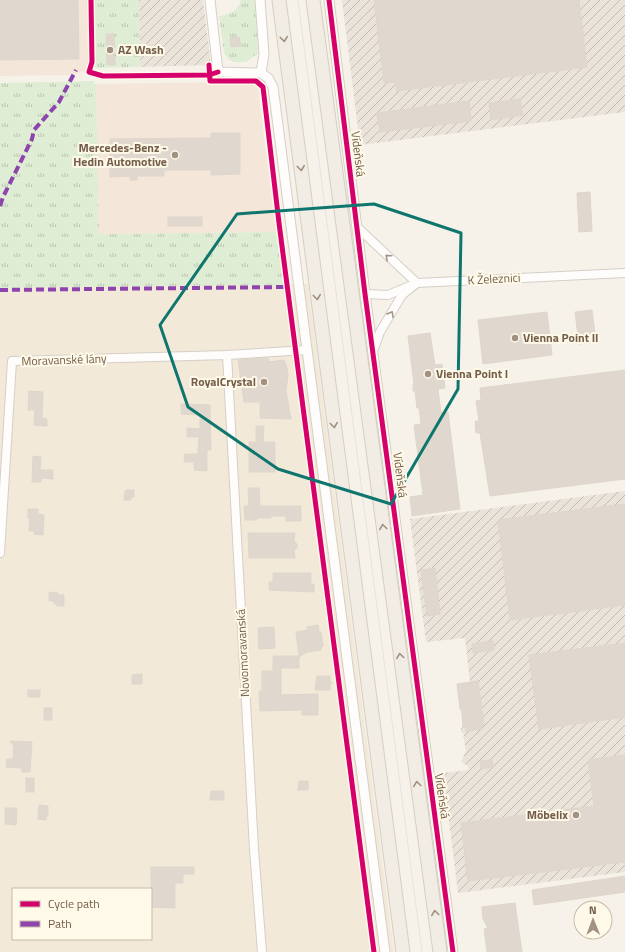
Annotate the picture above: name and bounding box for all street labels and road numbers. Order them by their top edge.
street label: Vídeňská [346,130,371,178]
street label: K Železnici [467,268,521,289]
street label: Moravanské lány [21,349,107,370]
street label: Vídeňská [388,451,413,499]
street label: Novomoravanská [231,608,254,698]
street label: Vídeňská [430,772,455,820]

